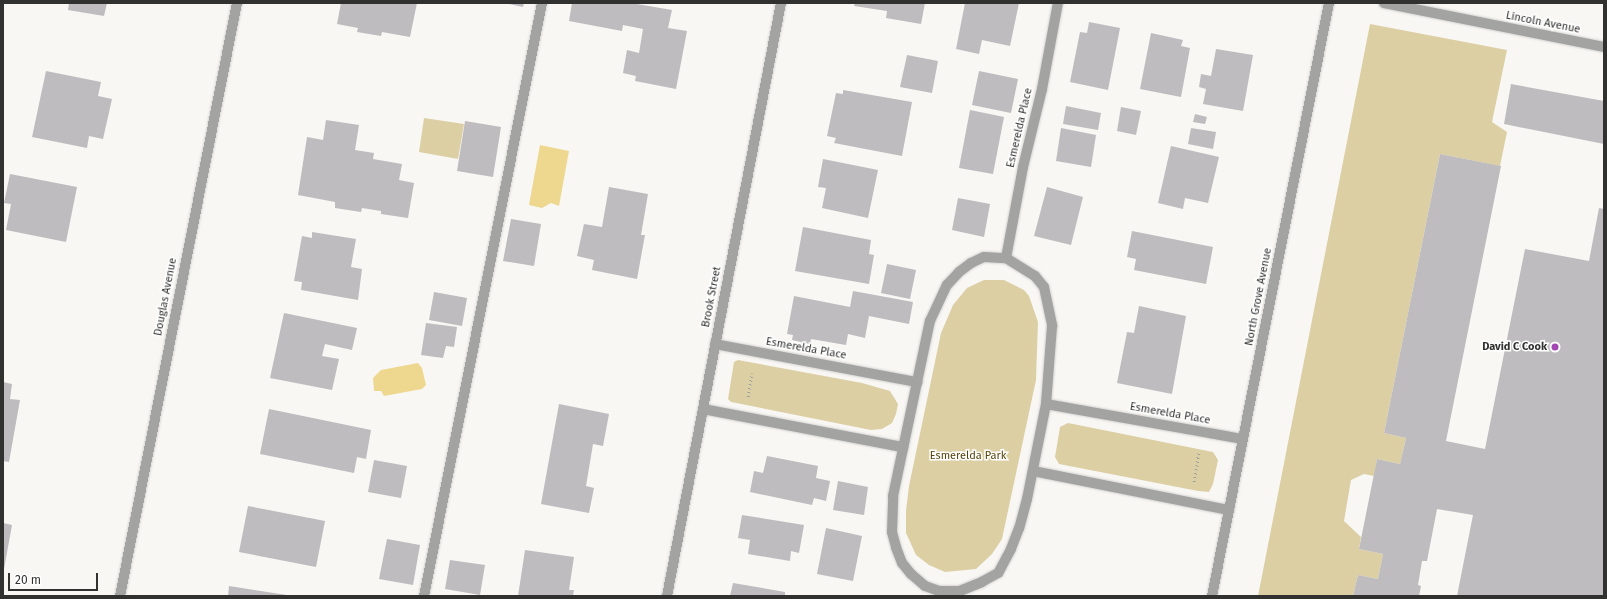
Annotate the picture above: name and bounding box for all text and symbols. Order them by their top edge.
street label: Lincoln Avenue [1505,9,1581,37]
street label: Esmerelda Place [1004,87,1036,169]
street label: North Grove Avenue [1243,247,1275,347]
street label: Douglas Avenue [152,257,180,337]
street label: Brook Street [700,265,724,329]
street label: Esmerelda Place [765,335,847,363]
place label: David C Cook [1482,340,1547,354]
marker: David C Cook [1550,342,1560,352]
street label: Esmerelda Place [1129,400,1211,428]
park label: Esmerelda Park [930,449,1006,463]
scale bar [10,565,100,591]
text: 20 m [15,573,41,587]

